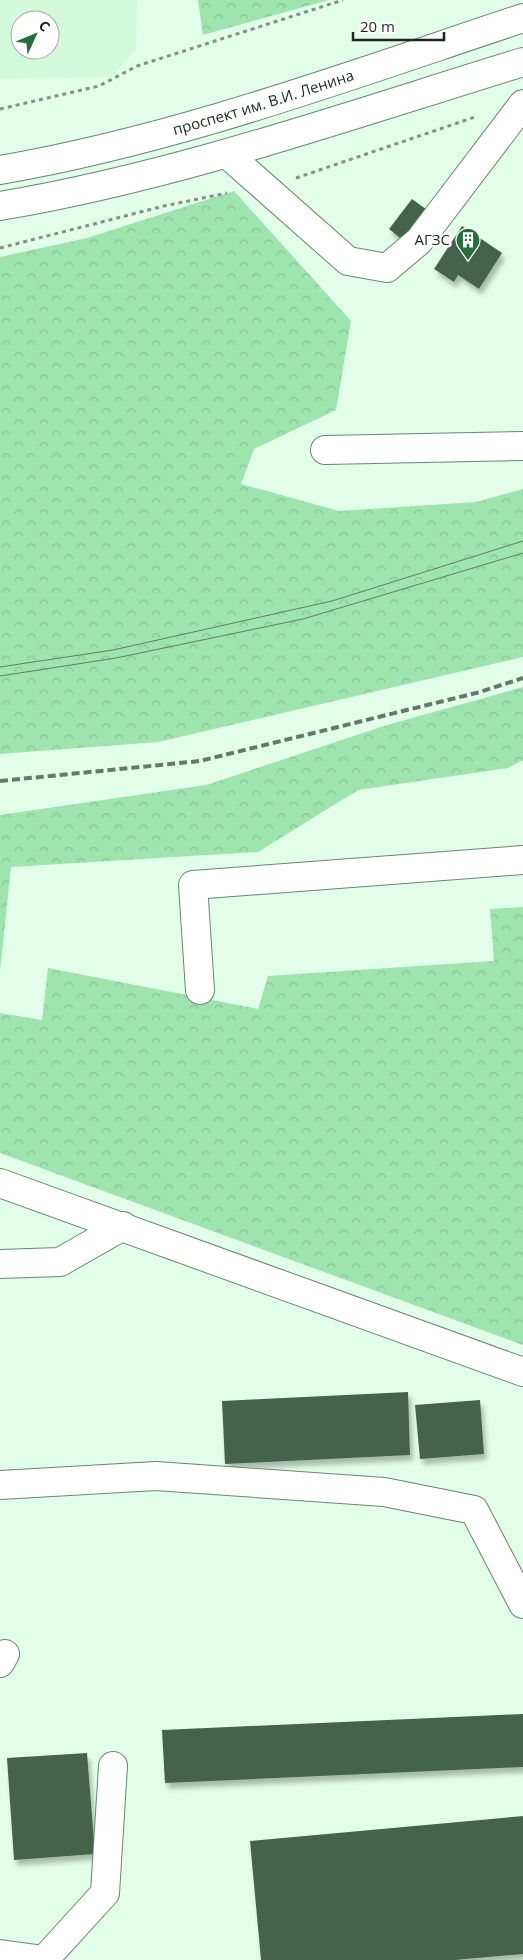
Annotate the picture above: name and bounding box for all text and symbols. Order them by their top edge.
north arrow [10,10,60,60]
scale bar [353,10,444,42]
text: С [35,16,55,35]
text: 20 m [360,16,395,36]
street label: проспект им. В.И. Ленина [170,65,356,139]
building icon: АГЗС [455,227,481,261]
place label: АГЗС [415,229,450,249]

